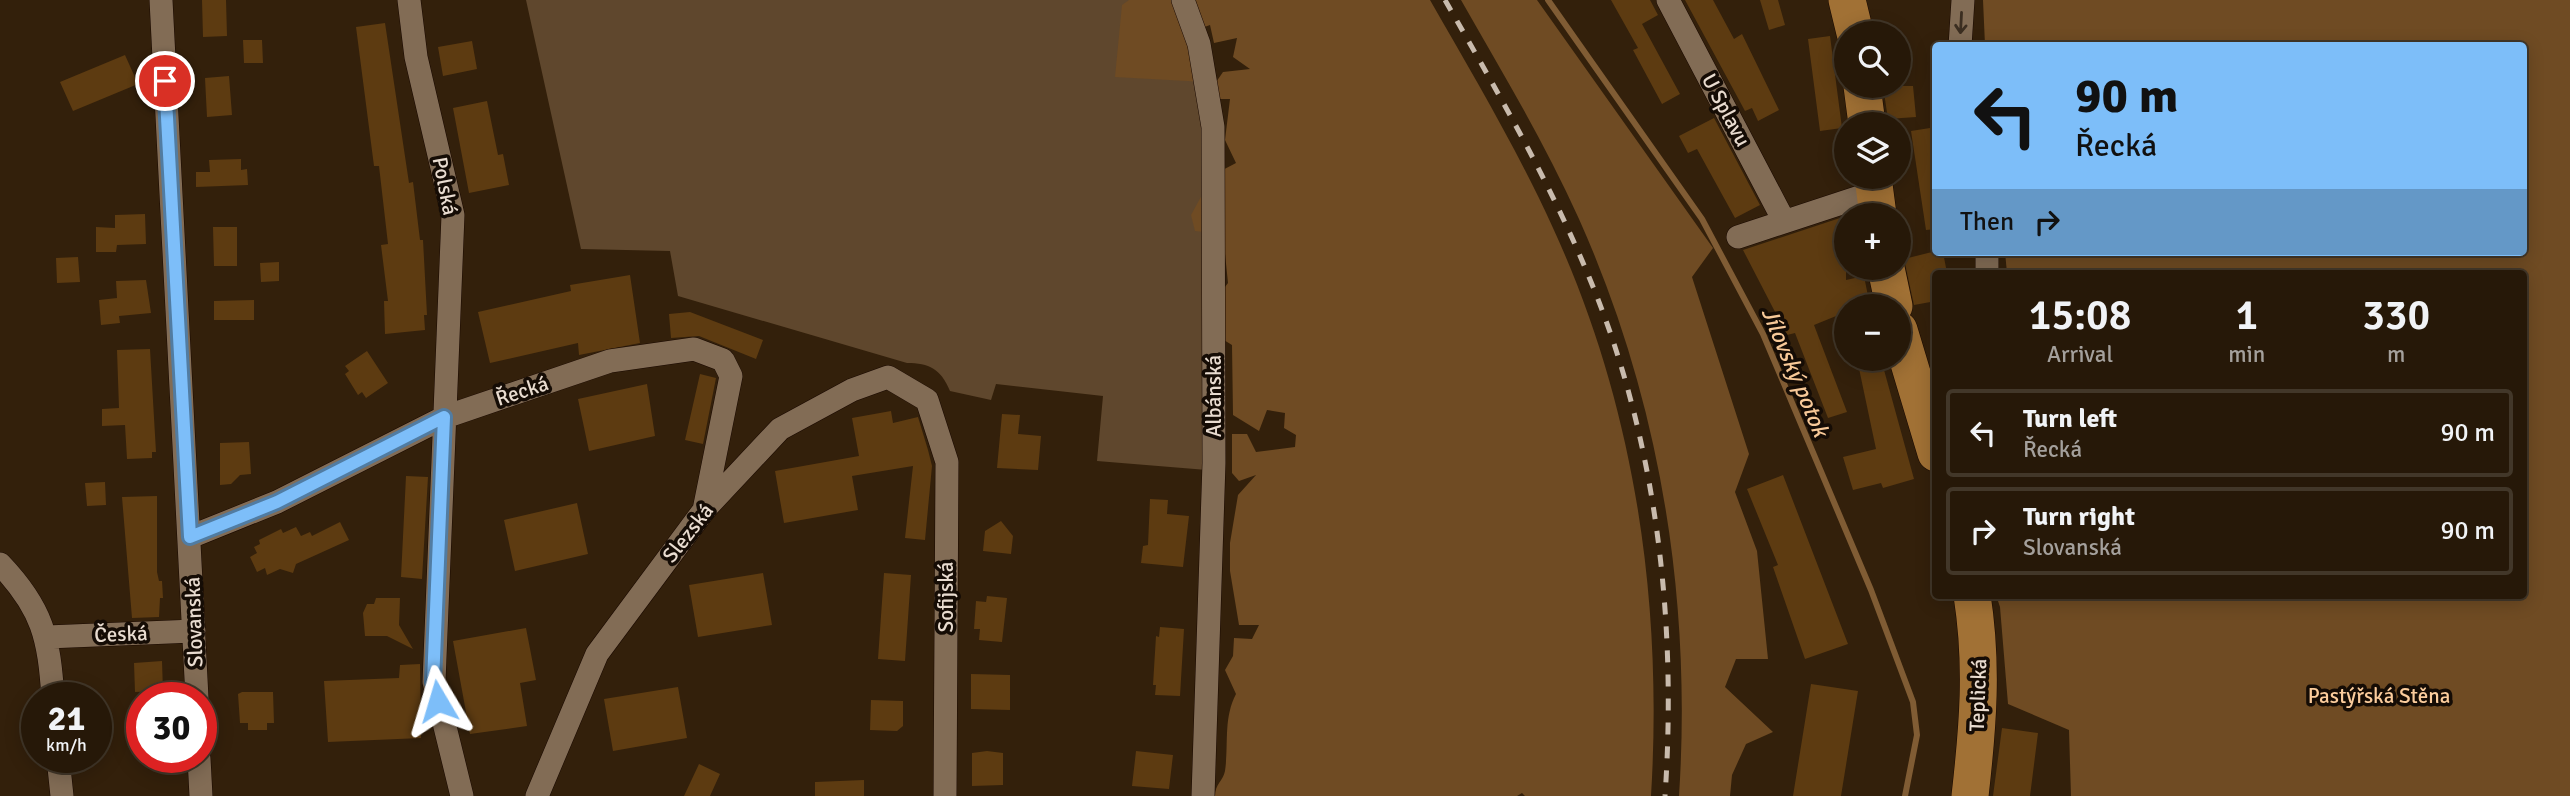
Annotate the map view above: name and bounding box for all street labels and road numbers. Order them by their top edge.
street label: U Splavu [1696,69,1756,151]
street label: Polská [427,155,463,217]
street label: Albánská [1201,355,1227,437]
street label: Řecká [492,370,552,412]
street label: Slezská [657,498,719,568]
street label: Sofijská [933,562,959,632]
street label: Slovanská [179,576,209,668]
street label: Česká [94,620,148,648]
street label: Teplická [1964,658,1992,732]

